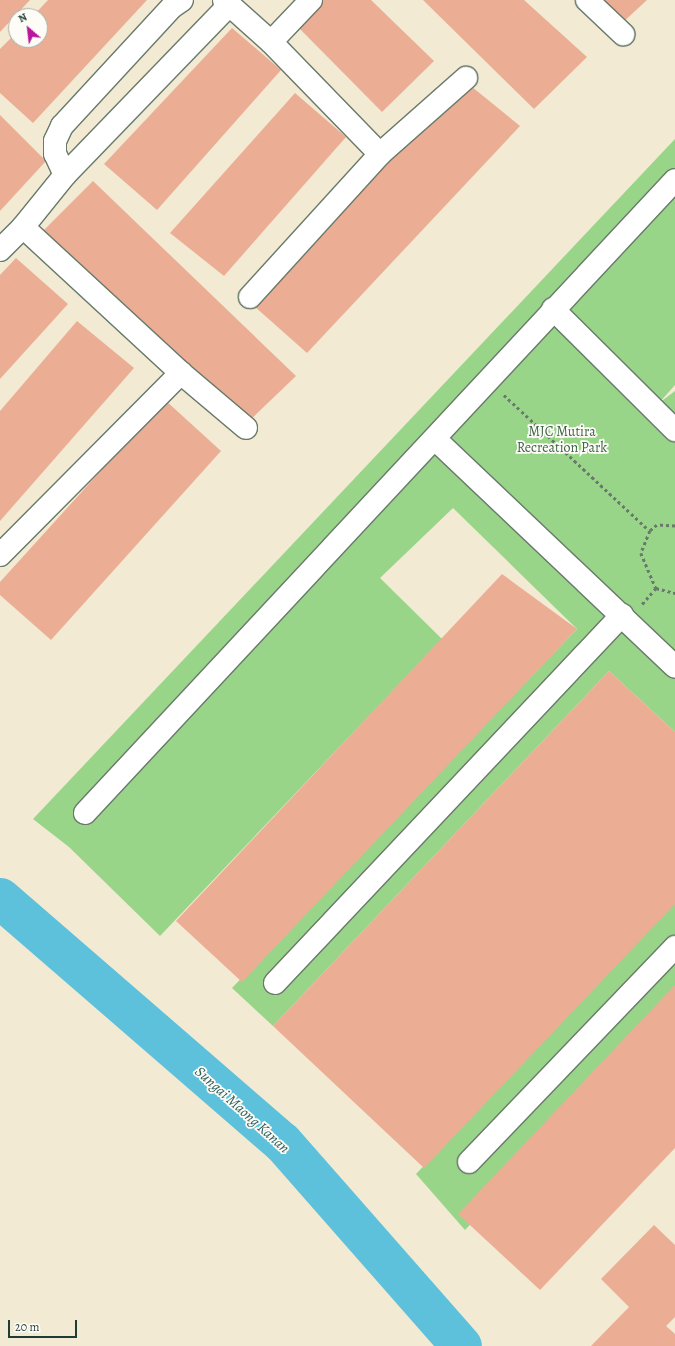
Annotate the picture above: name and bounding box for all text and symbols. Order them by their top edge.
north arrow [8,8,48,48]
text: N [16,9,30,26]
park label: MJC Mutira Recreation Park [517,424,607,456]
water label: Sungai Maong Kanan [191,1063,293,1157]
scale bar [10,1312,79,1338]
text: 20 m [15,1319,39,1335]

